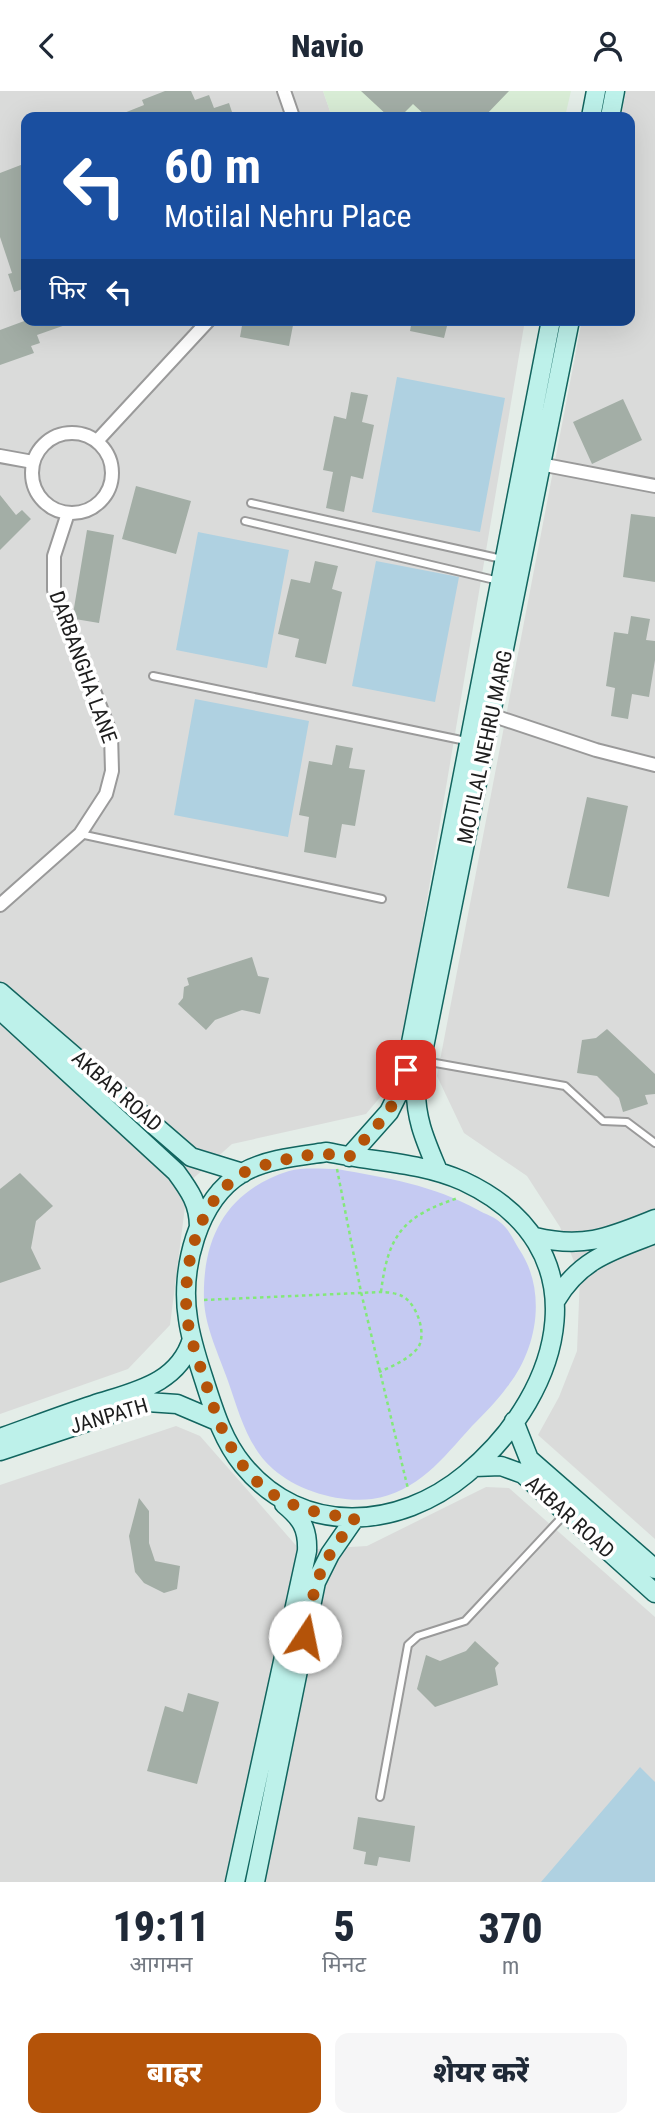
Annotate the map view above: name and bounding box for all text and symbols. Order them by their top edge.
icon: back [28,27,66,65]
text: Navio [291,27,364,65]
icon: person [589,27,627,65]
text: 60 m [164,138,261,195]
icon: left [49,140,140,231]
text: Motilal Nehru Place [164,197,411,235]
icon: left [100,273,138,311]
text: फिर [49,275,86,305]
street label: DARBANGHA LANE [44,588,122,746]
street label: MOTILAL NEHRU MARG [453,648,517,846]
pin [376,1040,436,1100]
street label: AKBAR ROAD [67,1046,167,1136]
icon: arrive [387,1051,425,1089]
street label: JANPATH [67,1393,151,1439]
street label: AKBAR ROAD [521,1471,619,1563]
position arrow [268,1600,342,1674]
text: 19:11 [112,1902,210,1951]
text: 5 [333,1902,355,1951]
text: 370 [479,1904,543,1953]
text: आगमन [130,1951,193,1978]
text: मिनट [322,1951,366,1978]
text: m [502,1953,519,1980]
button: बाहर [28,2033,321,2113]
button: शेयर करें [335,2033,627,2113]

